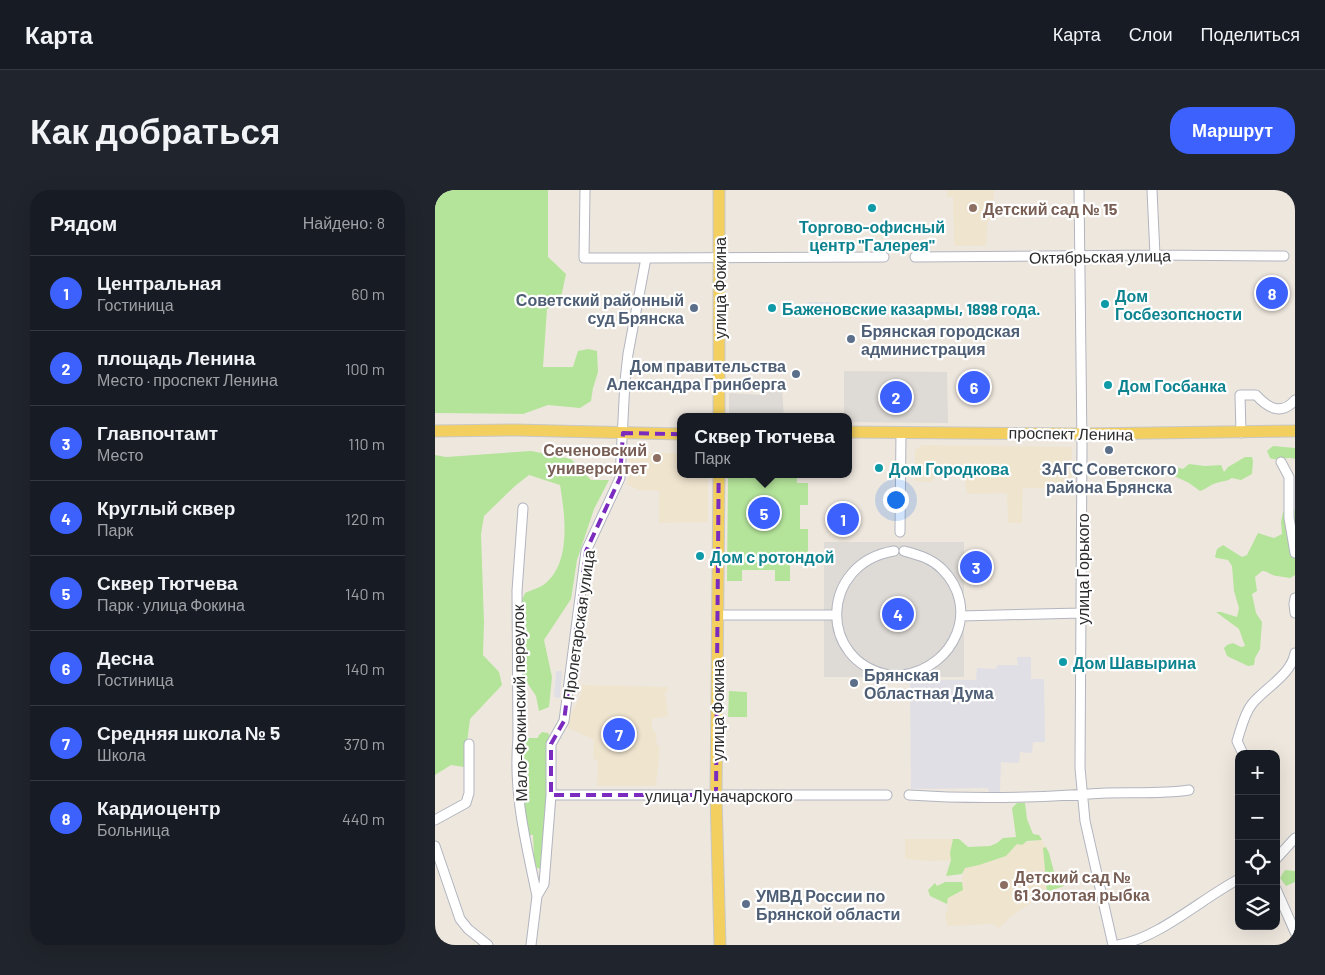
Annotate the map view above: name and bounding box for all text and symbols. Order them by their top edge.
text: Карта [25,20,93,49]
text: Карта [1053,23,1101,45]
text: Слои [1129,23,1173,45]
text: Поделиться [1201,23,1300,45]
button: Маршрут [1170,107,1295,154]
text: Как добраться [30,109,280,151]
place label: Детский сад № 15 [983,199,1118,218]
marker: Торгово-офисный центр "Галерея" [866,202,878,214]
marker: Детский сад № 15 [967,202,979,214]
text: Рядом [50,210,117,235]
text: Найдено: 8 [303,213,385,232]
place label: Торгово-офисный центр "Галерея" [799,217,945,254]
street label: улица Фокина [710,237,729,339]
street label: Октябрьская улица [1029,245,1171,267]
text: Центральная [97,271,222,294]
pin: 8 [1256,274,1288,312]
text: 1 [63,284,69,303]
text: 60 m [351,284,385,303]
place label: Дом Госбезопсности [1115,286,1242,323]
place label: Советский районный суд Брянска [516,290,684,327]
text: Гостиница [97,295,174,314]
marker: Дом Госбезопсности [1099,298,1111,310]
place label: Баженовские казармы, 1898 года. [782,299,1040,318]
marker: Советский районный суд Брянска [688,302,700,314]
marker: Баженовские казармы, 1898 года. [766,302,778,314]
place label: Брянская городская администрация [861,321,1020,358]
marker: Брянская городская администрация [845,333,857,345]
text: площадь Ленина [97,346,255,369]
place label: Дом правительства Александра Гринберга [606,356,786,393]
text: 2 [62,359,70,378]
text: 100 m [345,359,385,378]
marker: Дом правительства Александра Гринберга [790,368,802,380]
pin: 6 [958,368,990,406]
text: Место · проспект Ленина [97,370,278,389]
place label: Дом Госбанка [1118,376,1226,395]
pin: 2 [880,378,912,416]
marker: Дом Госбанка [1102,379,1114,391]
popup [677,413,852,478]
text: Главпочтамт [97,421,218,444]
street label: проспект Ленина [1009,422,1134,444]
text: Сквер Тютчева [694,424,835,447]
text: 3 [62,434,70,453]
text: 110 m [348,434,385,453]
place label: Сеченовский университет [543,440,647,477]
marker: ЗАГС Советского района Брянска [1103,444,1115,456]
text: Место [97,445,143,464]
text: Парк [694,448,730,467]
marker: Сеченовский университет [651,452,663,464]
place label: Дом Городкова [889,459,1009,478]
place label: ЗАГС Советского района Брянска [1041,459,1177,496]
marker: Дом Городкова [873,462,885,474]
your location [883,487,909,513]
pin: 5 [748,494,780,532]
text: Круглый сквер [97,496,235,519]
pin: 1 [827,500,859,538]
text: 4 [61,509,71,528]
text: 120 m [345,509,385,528]
street label: улица Горького [1073,513,1092,625]
text: Парк [97,520,133,539]
place label: Дом с ротондой [710,547,834,566]
street label: Пролетарская улица [558,548,598,701]
pin: 3 [960,548,992,586]
marker: Дом с ротондой [694,550,706,562]
text: Сквер Тютчева [97,571,238,594]
text: 5 [62,584,70,603]
text: 140 m [345,584,385,603]
text: Парк · улица Фокина [97,595,245,614]
pin: 4 [882,595,914,633]
street label: Мало-Фокинский переулок [508,603,530,802]
text: Десна [97,646,154,669]
place label: Дом Шавырина [1073,653,1196,672]
marker: Дом Шавырина [1057,656,1069,668]
text: 6 [62,659,70,678]
text: 140 m [345,659,385,678]
street label: улица Фокина [708,659,727,761]
place label: Брянская Областная Дума [864,665,994,702]
text: Гостиница [97,670,174,689]
marker: Брянская Областная Дума [848,677,860,689]
pin: 7 [603,715,635,753]
text: Средняя школа № 5 [97,721,280,744]
text: 7 [62,734,70,753]
text: 370 m [344,734,385,753]
text: Школа [97,745,146,764]
map controls [1235,750,1280,930]
button: + [1235,750,1280,795]
street label: улица Луначарского [645,786,793,805]
button: − [1235,795,1280,840]
text: Кардиоцентр [97,796,221,819]
text: 8 [62,809,70,828]
text: 440 m [342,809,385,828]
text: Больница [97,820,170,839]
button: locate [1235,840,1280,885]
place label: Детский сад № 61 Золотая рыбка [1014,867,1150,904]
marker: Детский сад № 61 Золотая рыбка [998,879,1010,891]
button: layers [1235,885,1280,930]
place label: УМВД России по Брянской области [756,886,900,923]
marker: УМВД России по Брянской области [740,898,752,910]

